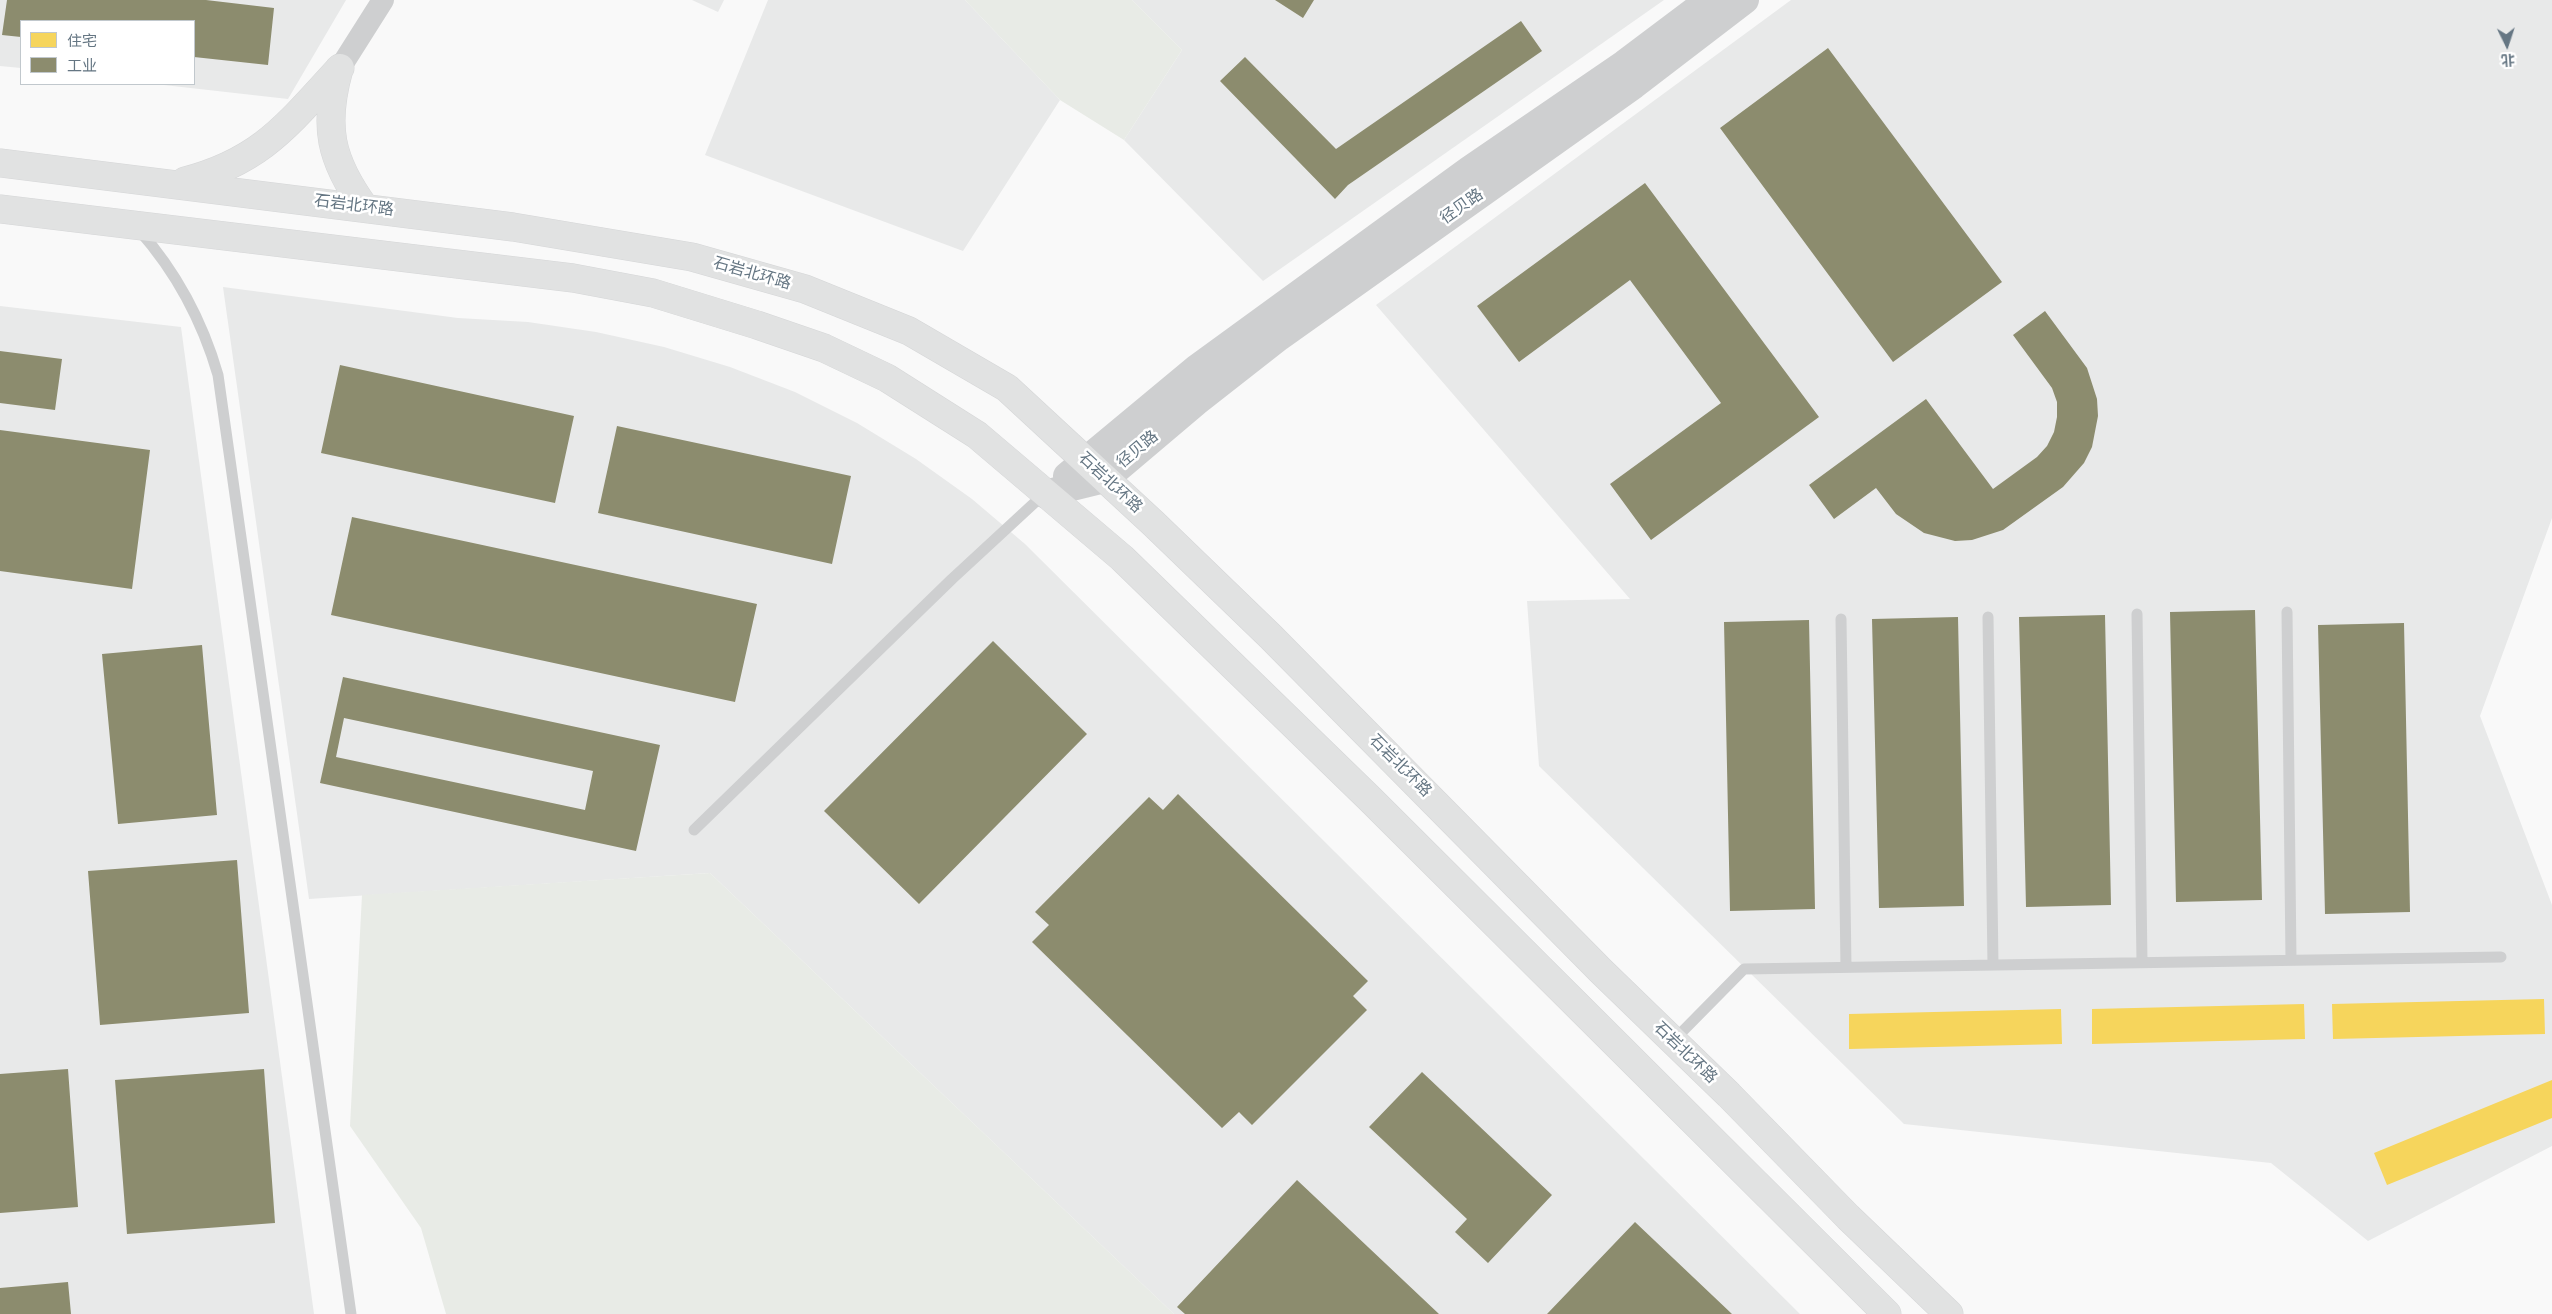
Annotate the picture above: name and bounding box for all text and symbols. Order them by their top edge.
legend [20,20,195,85]
north arrow [2482,20,2532,70]
text: 住宅 [67,32,97,50]
text: 北 [2501,51,2516,68]
text: 工业 [67,57,97,75]
street label: 径贝路 [1437,185,1487,229]
street label: 石岩北环路 [313,192,395,220]
street label: 石岩北环路 [711,254,793,294]
street label: 径贝路 [1113,427,1163,473]
street label: 石岩北环路 [1074,449,1146,517]
street label: 石岩北环路 [1365,731,1435,801]
street label: 石岩北环路 [1650,1018,1720,1088]

